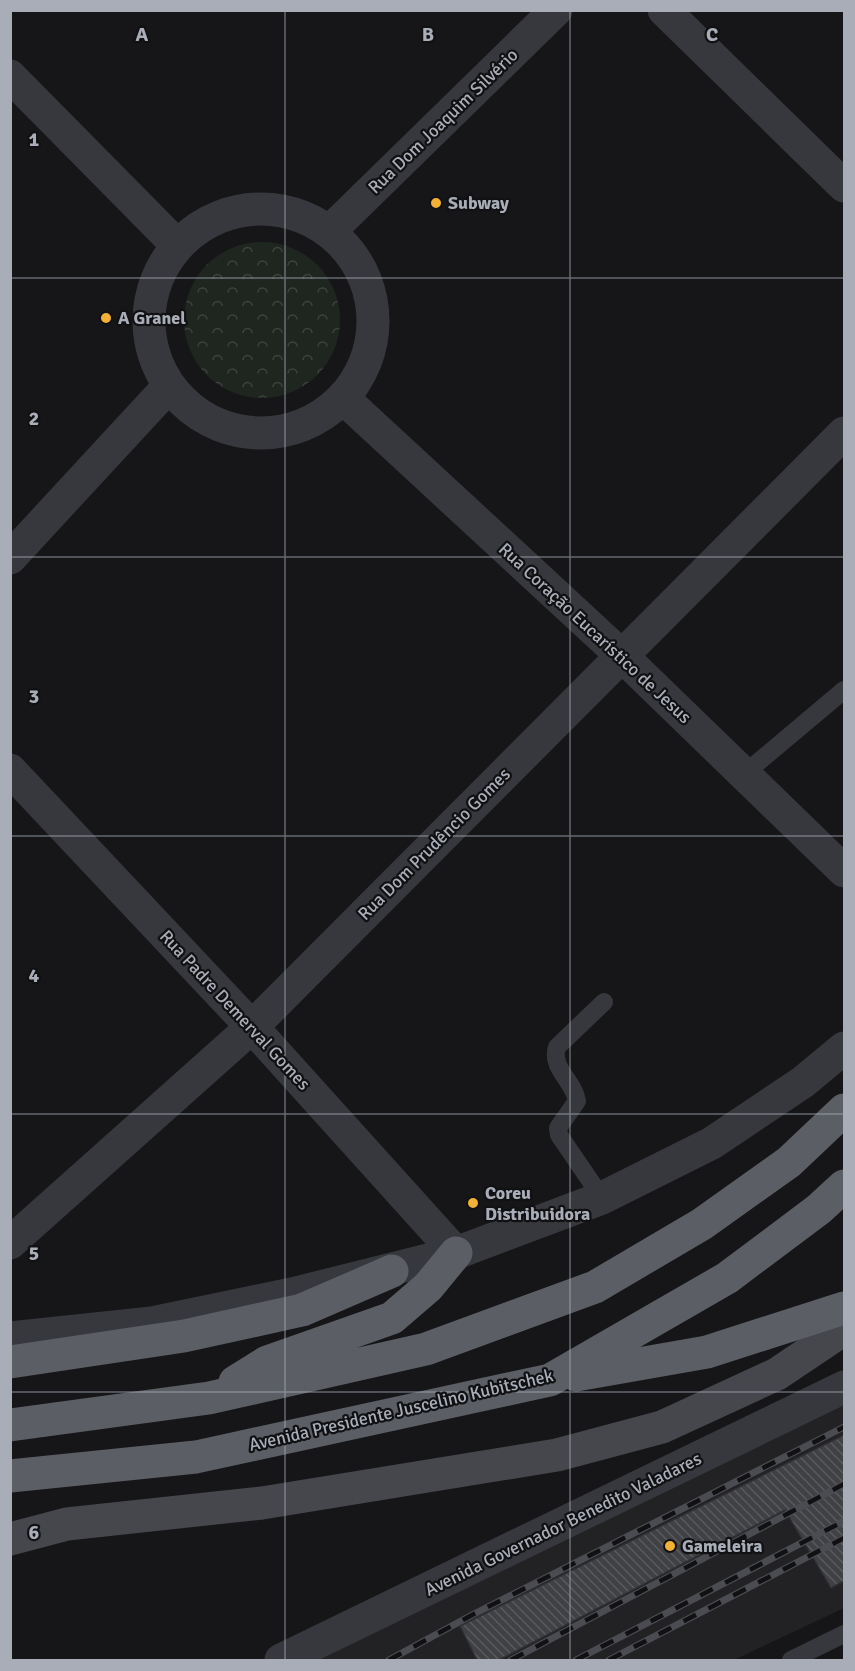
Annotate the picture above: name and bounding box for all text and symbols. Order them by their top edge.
text: A [136,22,149,47]
text: B [422,22,434,47]
text: C [706,22,718,47]
street label: Rua Dom Joaquim Silvério [364,44,522,198]
text: 1 [29,127,40,152]
place label: Subway [448,192,509,214]
marker: Subway [429,196,443,210]
place label: A Granel [118,307,186,329]
marker: A Granel [99,311,113,325]
text: 2 [29,406,39,431]
street label: Rua Coração Eucarístico de Jesus [494,538,696,728]
text: 3 [29,684,39,709]
street label: Rua Dom Prudêncio Gomes [353,763,515,925]
street label: Rua Padre Demerval Gomes [155,925,315,1095]
text: 4 [29,963,40,988]
place label: Coreu Distribuidora [485,1182,590,1225]
marker: Coreu Distribuidora [466,1196,480,1210]
text: 5 [29,1241,39,1266]
street label: Avenida Presidente Juscelino Kubitschek [247,1364,555,1456]
street label: Avenida Governador Benedito Valadares [421,1447,705,1601]
text: 6 [29,1520,40,1545]
place label: Gameleira [682,1535,762,1557]
marker: Gameleira [663,1539,677,1553]

